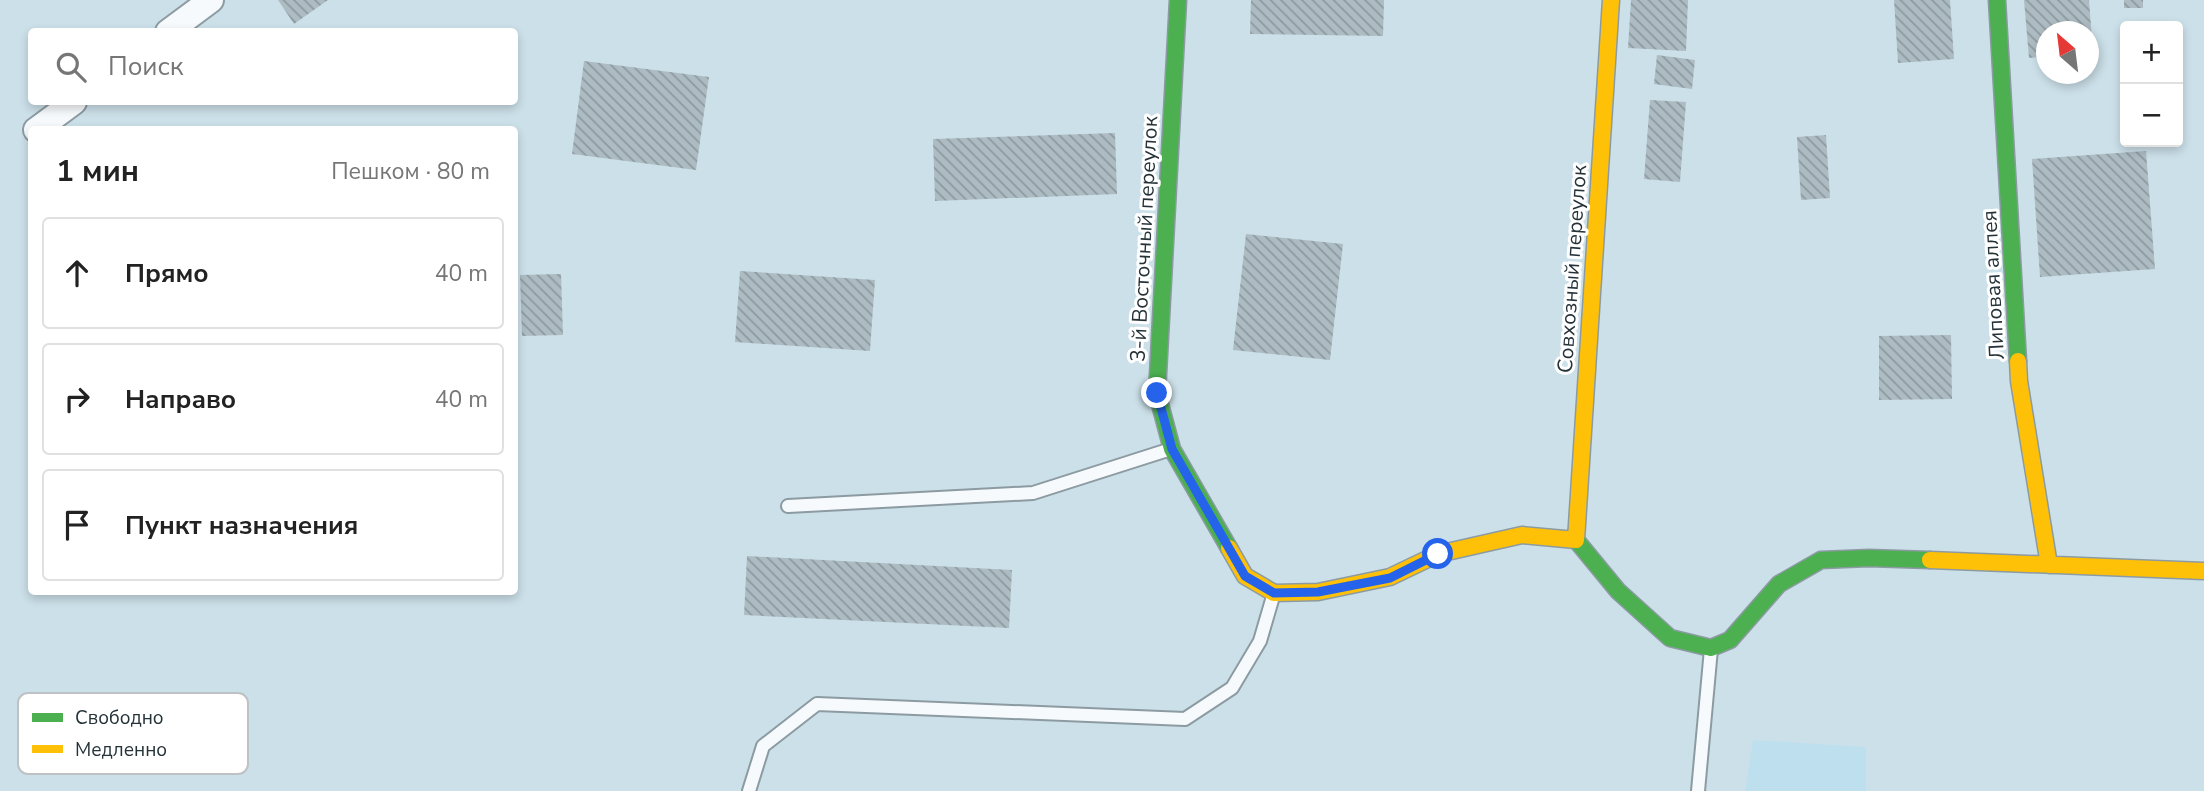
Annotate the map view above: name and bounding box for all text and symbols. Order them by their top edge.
north arrow [2036,21,2099,84]
map controls [2120,21,2183,147]
button: + [2120,21,2183,84]
search box [28,28,518,105]
icon: search [52,48,90,86]
text: Поиск [108,49,184,84]
button: − [2120,84,2183,147]
street label: 3-й Восточный переулок [1124,115,1164,363]
text: 1 мин [56,151,139,192]
text: Пешком · 80 m [331,156,490,187]
street label: Совхозный переулок [1551,163,1593,374]
street label: Липовая аллея [1975,210,2011,360]
icon: ahead [58,254,96,292]
text: Прямо [125,256,209,291]
text: 40 m [435,258,488,289]
route end [1141,377,1172,408]
icon: right [58,380,96,418]
text: Направо [125,382,236,417]
text: 40 m [435,384,488,415]
icon: arrive [58,506,96,544]
text: Пункт назначения [125,508,358,543]
route start [1422,538,1453,569]
legend [18,693,248,774]
text: Свободно [75,705,164,731]
text: Медленно [75,737,167,763]

